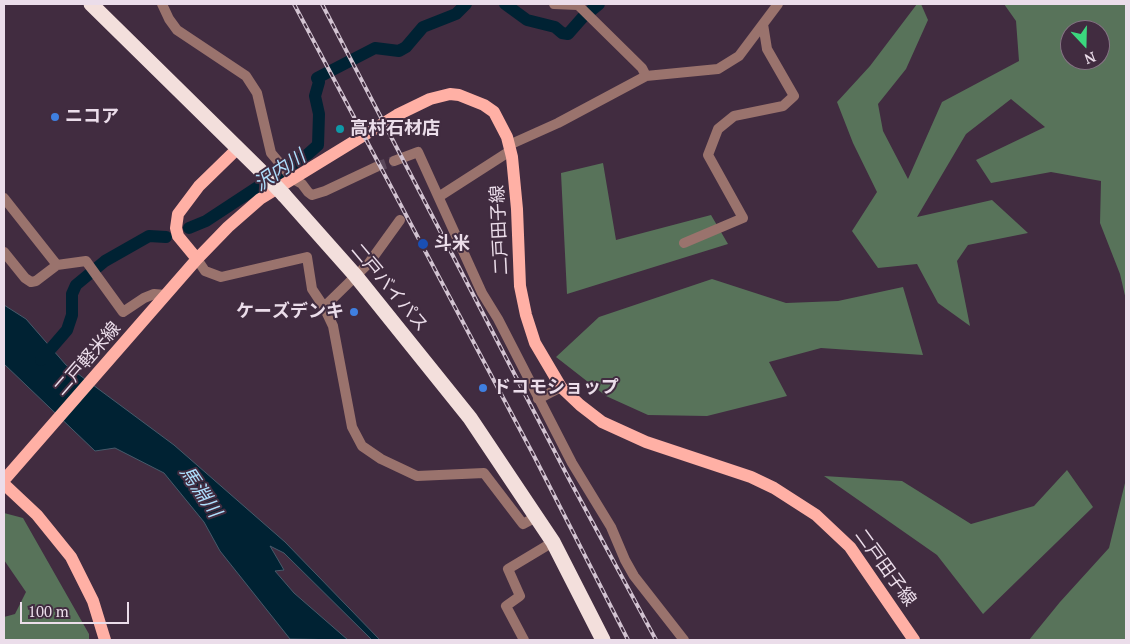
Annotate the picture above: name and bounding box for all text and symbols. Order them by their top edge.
north arrow [1060,20,1110,70]
text: N [1082,48,1099,69]
place label: ニコア [65,106,119,128]
marker: ニコア [49,111,61,123]
place label: 高村石材店 [350,118,440,140]
marker: 高村石材店 [334,123,346,135]
water label: 沢内川 [250,146,310,196]
street label: 二戸田子線 [487,184,513,276]
place label: 斗米 [434,233,470,255]
marker: 斗米 [416,237,430,251]
street label: 二戸バイパス [346,240,432,336]
place label: ケーズデンキ [236,301,344,323]
marker: ケーズデンキ [348,306,360,318]
street label: 二戸軽米線 [50,318,126,400]
place label: ドコモショップ [493,377,619,399]
marker: ドコモショップ [477,382,489,394]
water label: 馬淵川 [175,462,225,522]
street label: 二戸田子線 [850,525,920,611]
scale bar [22,592,131,624]
text: 100 m [28,601,69,621]

